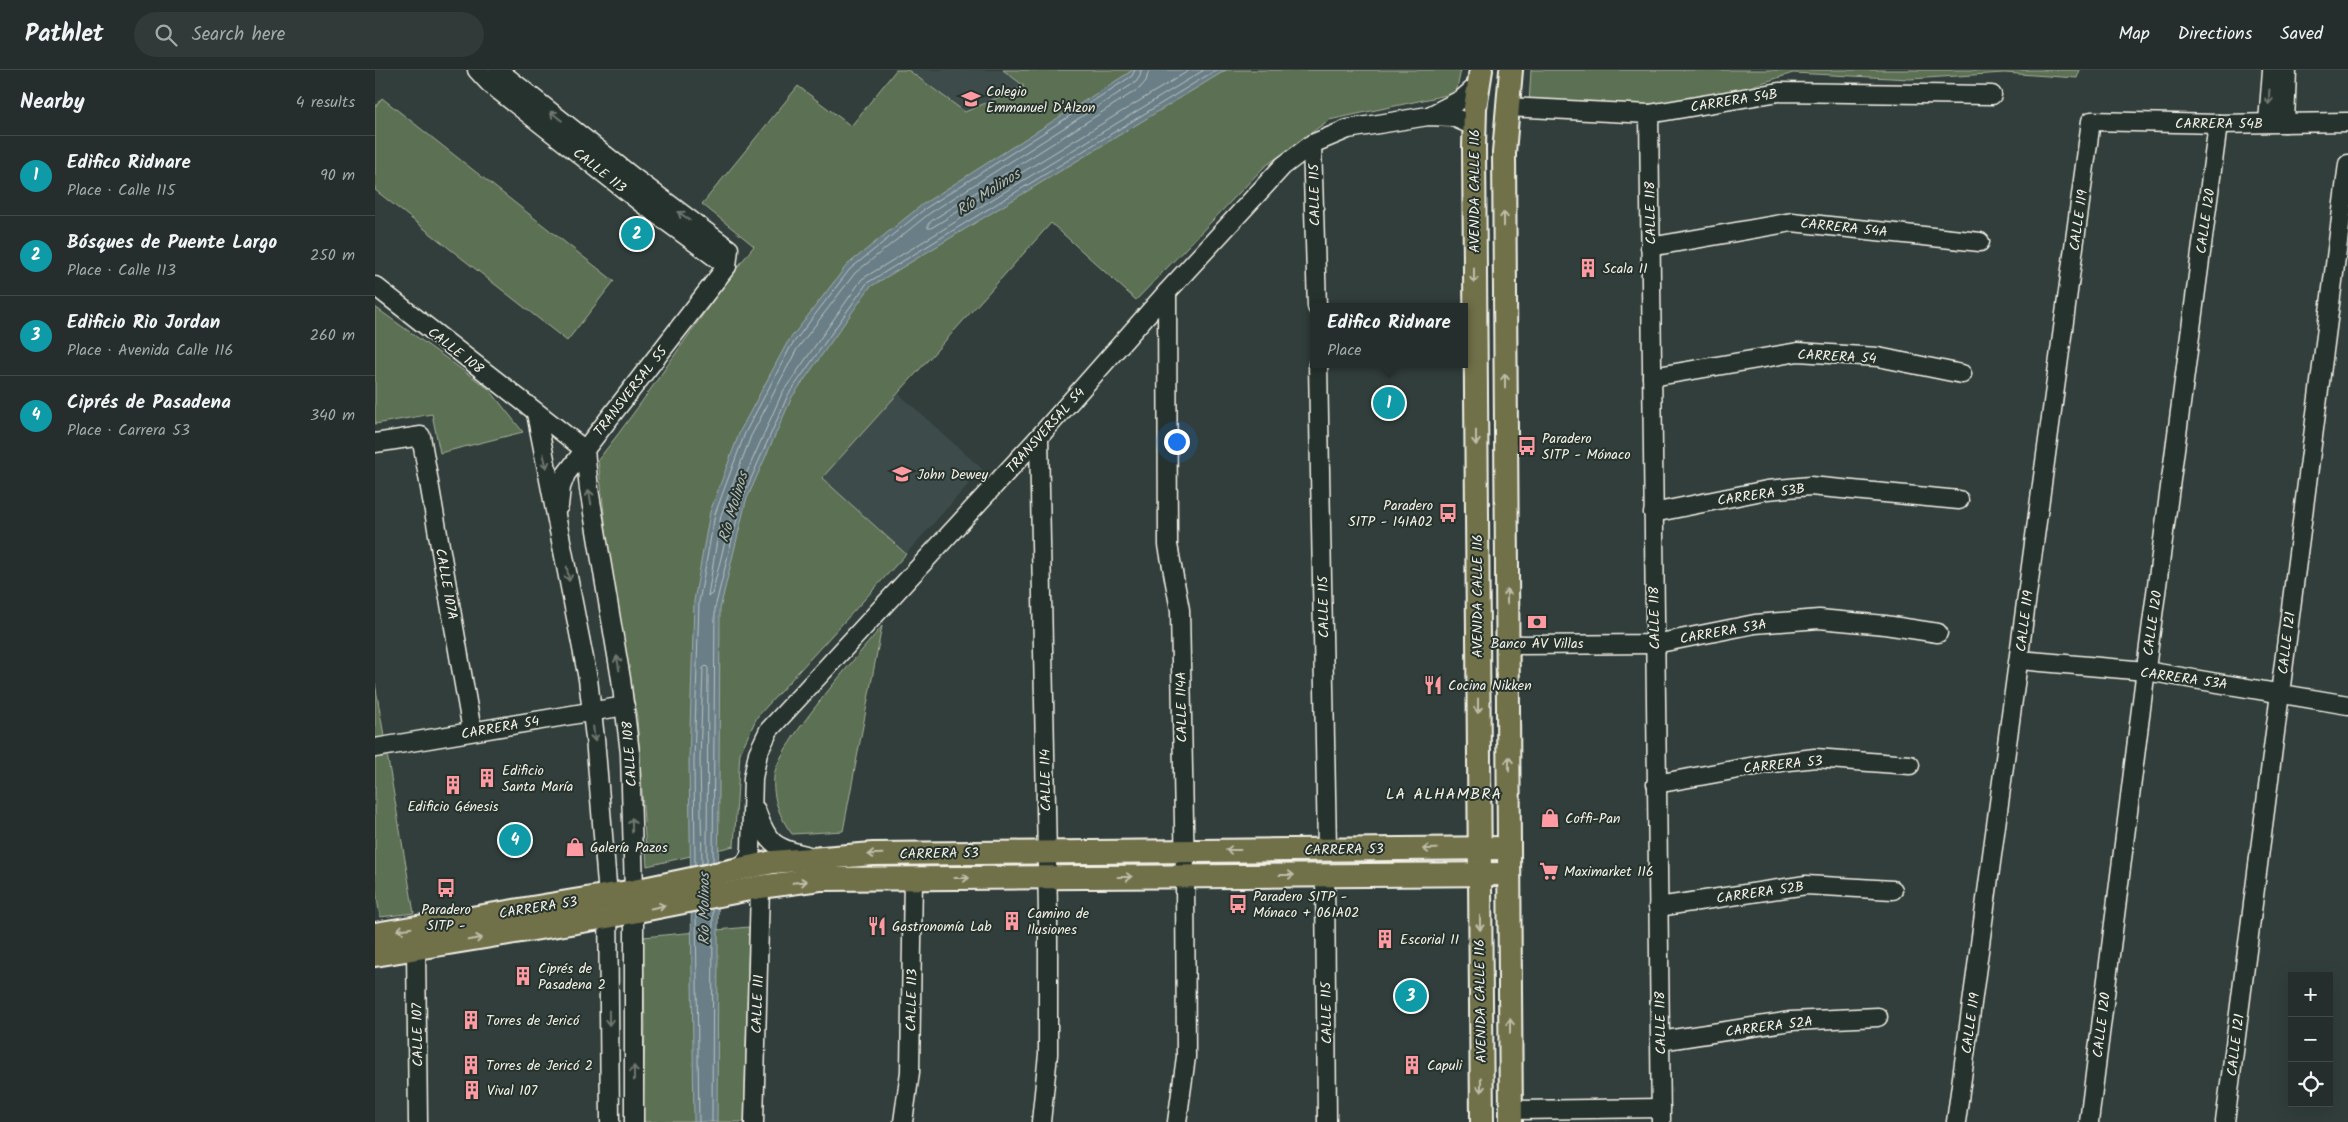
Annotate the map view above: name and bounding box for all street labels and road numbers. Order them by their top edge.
street label: CARRERA 54B [1689,83,1779,119]
street label: CARRERA 54B [2175,113,2263,135]
street label: AVENIDA CALLE 116 [1464,129,1486,253]
street label: CALLE 113 [568,143,631,199]
street label: CALLE 115 [1303,162,1327,226]
street label: CALLE 118 [1639,181,1663,245]
street label: CALLE 120 [2191,187,2221,255]
street label: CALLE 119 [2064,188,2094,252]
street label: CARRERA 54A [1799,212,1889,244]
street label: CALLE 108 [423,322,489,380]
street label: TRANSVERSAL 55 [589,341,674,441]
street label: CARRERA 54 [1797,344,1877,370]
street label: TRANSVERSAL 54 [1001,382,1091,479]
street label: CARRERA 53B [1716,478,1806,512]
street label: AVENIDA CALLE 116 [1467,534,1489,658]
street label: CALLE 107A [429,547,463,622]
street label: CALLE 115 [1312,574,1336,638]
street label: CALLE 118 [1643,586,1667,650]
street label: CALLE 119 [2010,589,2040,653]
street label: CALLE 120 [2138,589,2168,657]
street label: CALLE 121 [2272,611,2302,676]
street label: CARRERA 53A [1678,614,1768,650]
street label: CARRERA 53A [2139,662,2229,696]
street label: CALLE 114A [1170,671,1194,743]
street label: CARRERA 54 [459,710,541,746]
street label: CALLE 108 [617,720,643,788]
street label: CALLE 114 [1034,748,1058,811]
street label: CARRERA 53 [1743,750,1824,780]
street label: CARRERA 53 [1304,838,1384,862]
street label: CARRERA 53 [899,842,979,866]
street label: CARRERA 52B [1715,876,1805,910]
street label: CARRERA 53 [497,891,579,925]
street label: AVENIDA CALLE 116 [1469,939,1493,1063]
street label: CALLE 113 [900,968,924,1032]
street label: CALLE 111 [746,974,770,1034]
street label: CALLE 115 [1315,980,1339,1044]
street label: CALLE 118 [1649,991,1673,1055]
street label: CALLE 119 [1956,991,1986,1055]
street label: CALLE 120 [2087,991,2117,1059]
street label: CALLE 107 [406,1002,430,1067]
street label: CARRERA 52A [1724,1011,1814,1043]
street label: CALLE 121 [2221,1013,2251,1078]

